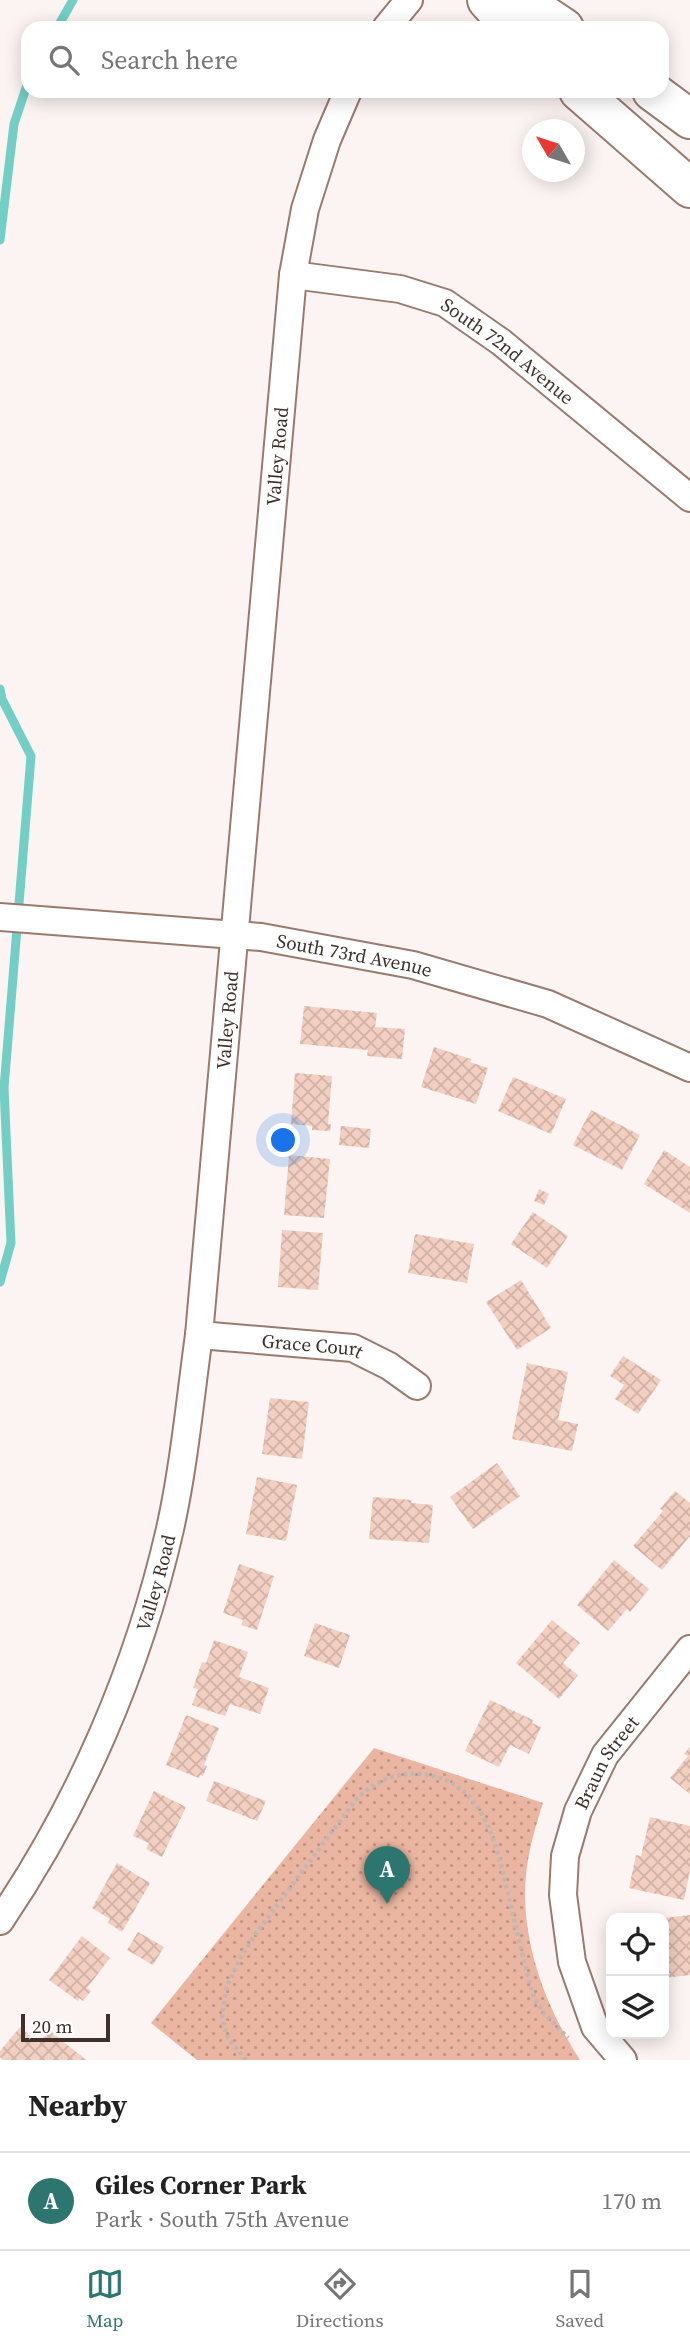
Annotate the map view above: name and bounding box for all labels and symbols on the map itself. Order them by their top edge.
north arrow [522,119,585,182]
street label: South 72nd Avenue [436,291,580,410]
street label: Valley Road [260,406,294,507]
street label: South 73rd Avenue [275,927,435,983]
street label: Valley Road [210,969,244,1071]
your location [266,1123,300,1157]
street label: Grace Court [261,1327,369,1365]
street label: Valley Road [130,1532,181,1634]
street label: Braun Street [568,1710,645,1814]
pin: A [364,1846,410,1904]
scale bar [21,2011,110,2043]

